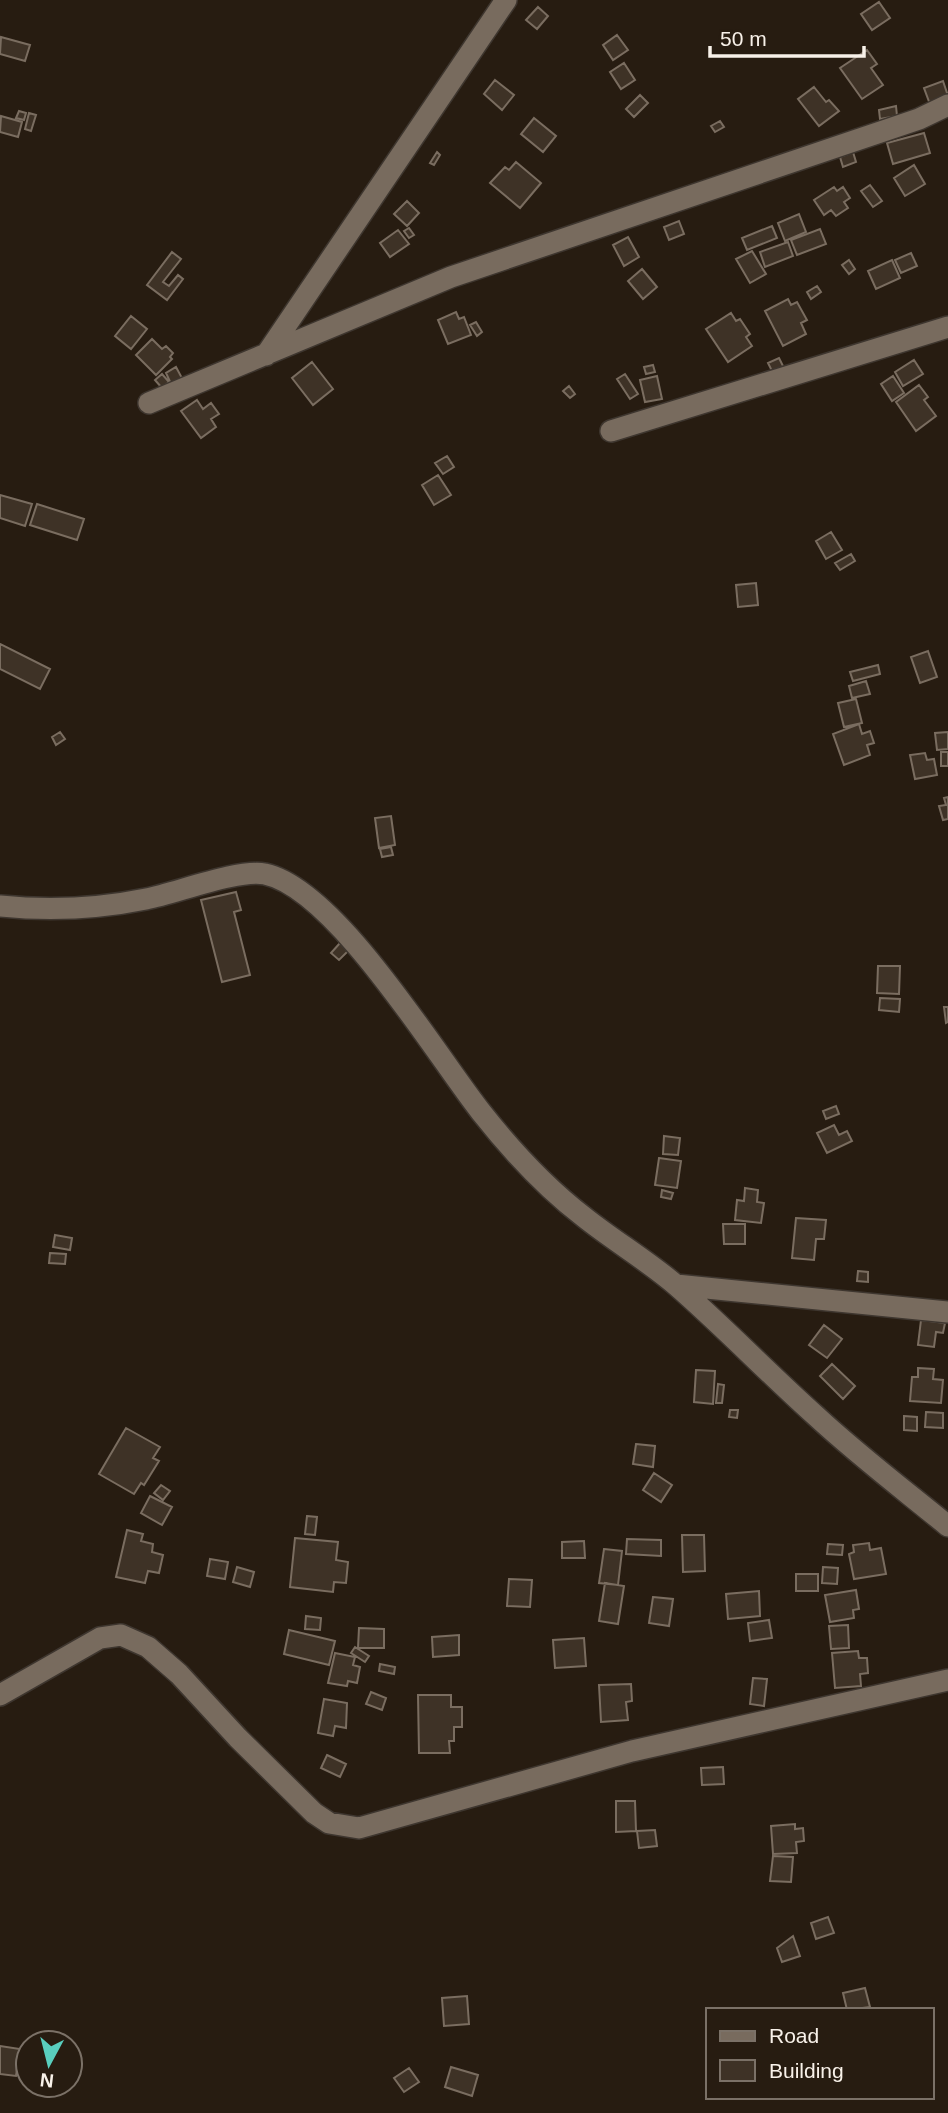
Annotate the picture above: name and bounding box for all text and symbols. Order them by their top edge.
scale bar [710,14,864,58]
text: 50 m [720,27,767,50]
legend [706,2008,934,2099]
text: Road [769,2024,819,2047]
north arrow [14,2029,84,2099]
text: Building [769,2059,844,2082]
text: N [39,2069,55,2092]

